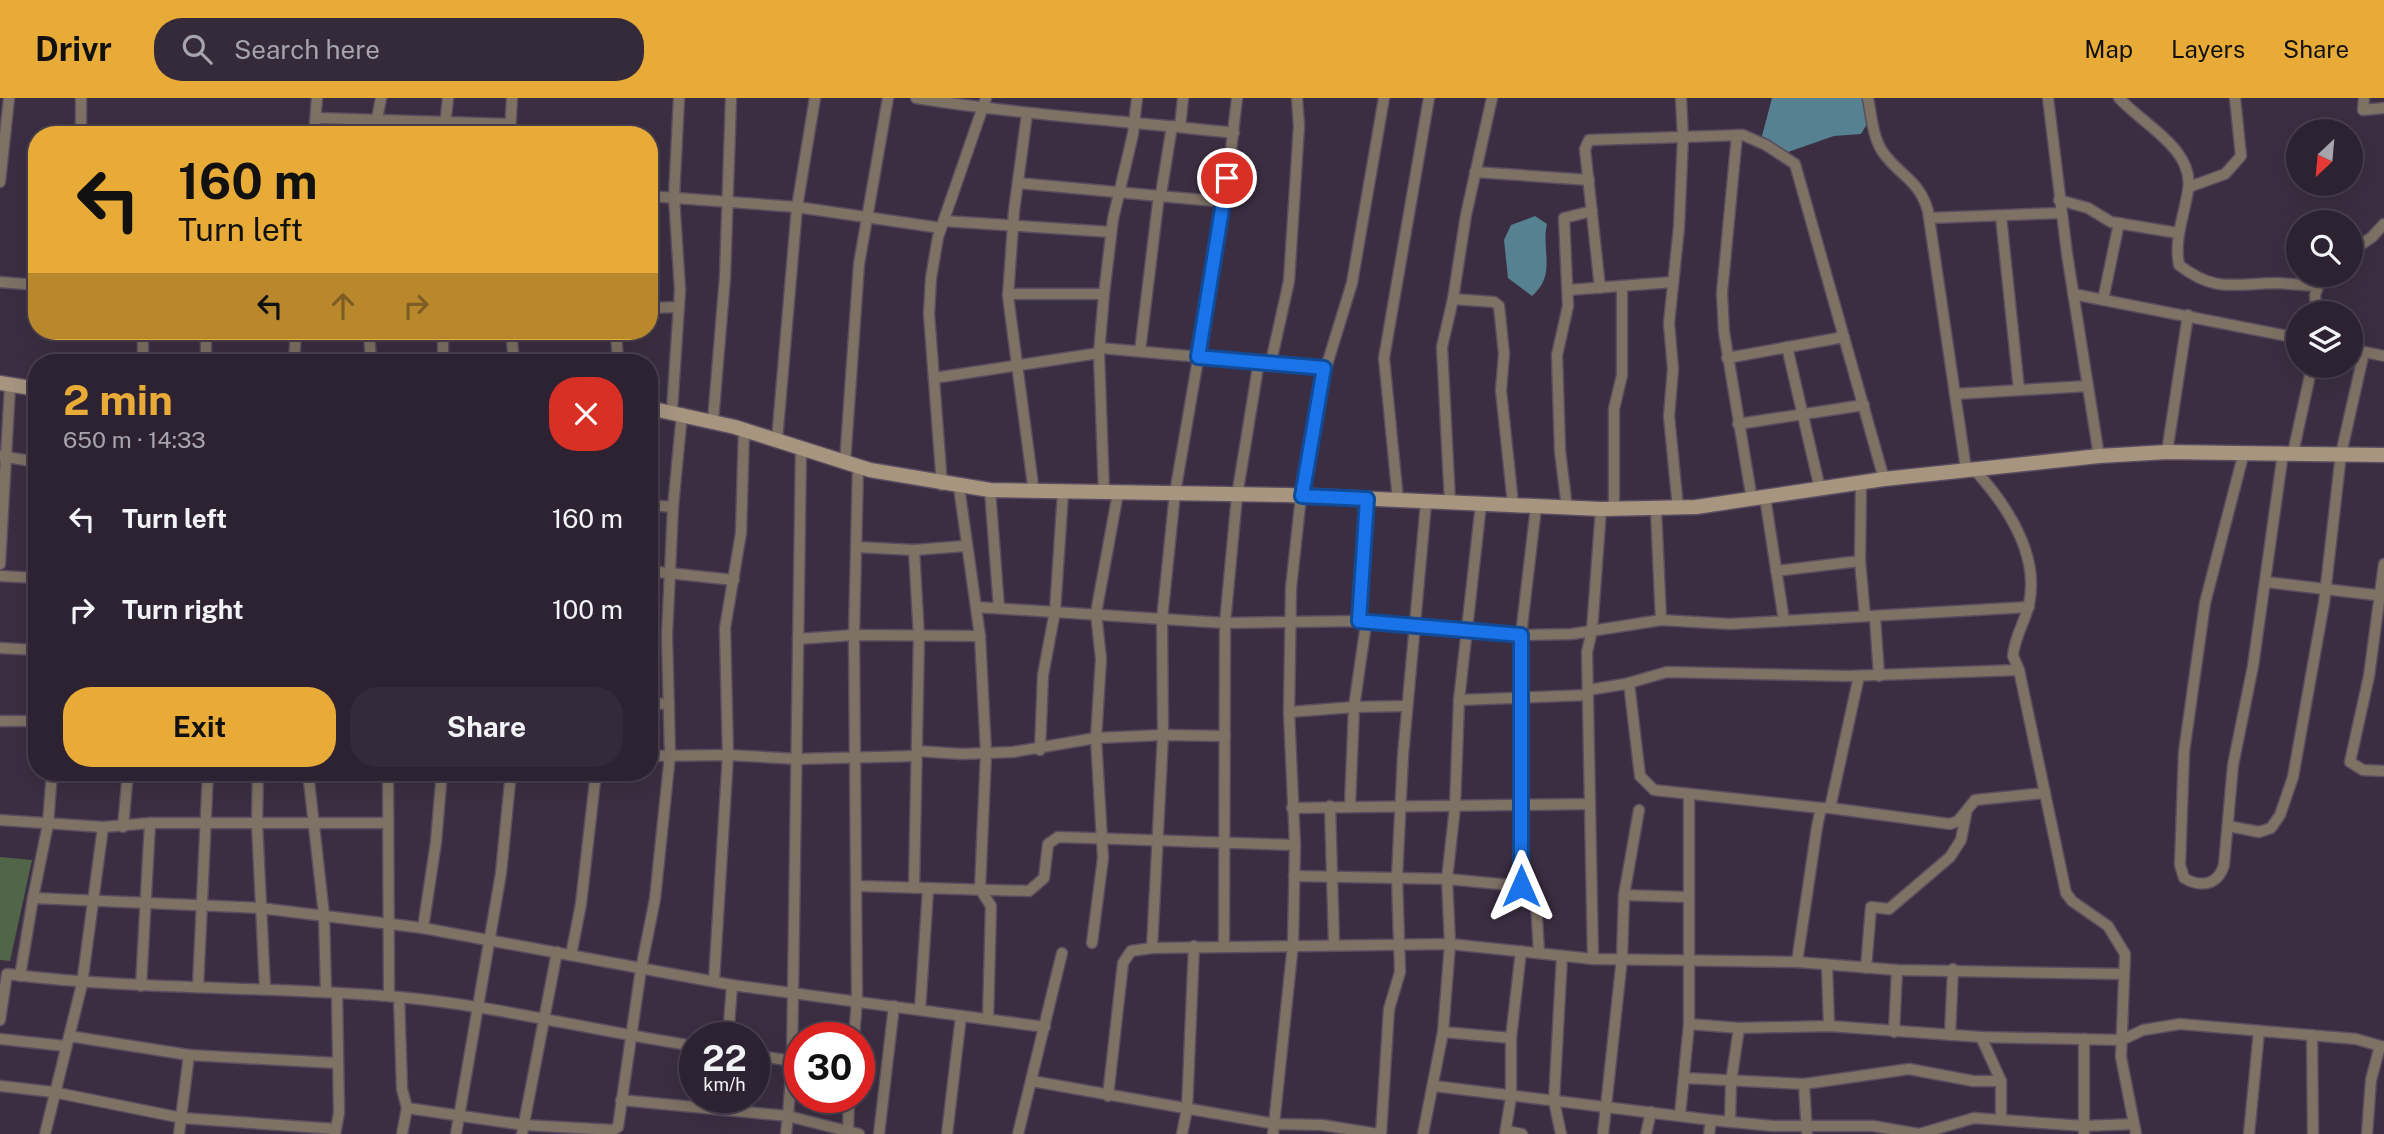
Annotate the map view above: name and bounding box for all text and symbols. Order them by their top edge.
search box [154,18,644,81]
text: Drivr [35,30,112,68]
icon: search [178,30,216,68]
text: Search here [234,34,380,65]
text: Map [2084,35,2133,63]
text: Layers [2171,35,2245,63]
text: Share [2283,35,2349,63]
north arrow [2286,119,2362,196]
map controls [2286,119,2363,378]
pin [1197,148,1257,208]
text: 160 m [178,152,318,210]
icon: left [63,154,154,245]
icon: arrive [1208,159,1246,197]
button: search [2286,210,2363,287]
text: Turn left [178,211,303,248]
icon: left [251,287,289,325]
icon: ahead [324,287,362,325]
icon: right [397,287,435,325]
button: layers [2286,301,2363,378]
text: 2 min [63,375,173,424]
button: close [549,377,623,451]
text: 650 m · 14:33 [63,426,206,453]
icon: left [63,500,101,538]
text: Turn left [122,503,227,534]
text: 160 m [552,503,623,534]
icon: right [63,591,101,629]
text: Turn right [122,594,244,625]
text: 100 m [552,594,623,625]
button: Exit [63,687,336,767]
button: Share [350,687,623,767]
position arrow [1484,849,1558,923]
speed limit sign: 30 [784,1022,875,1113]
text: 22 [702,1038,747,1079]
text: km/h [703,1074,746,1095]

